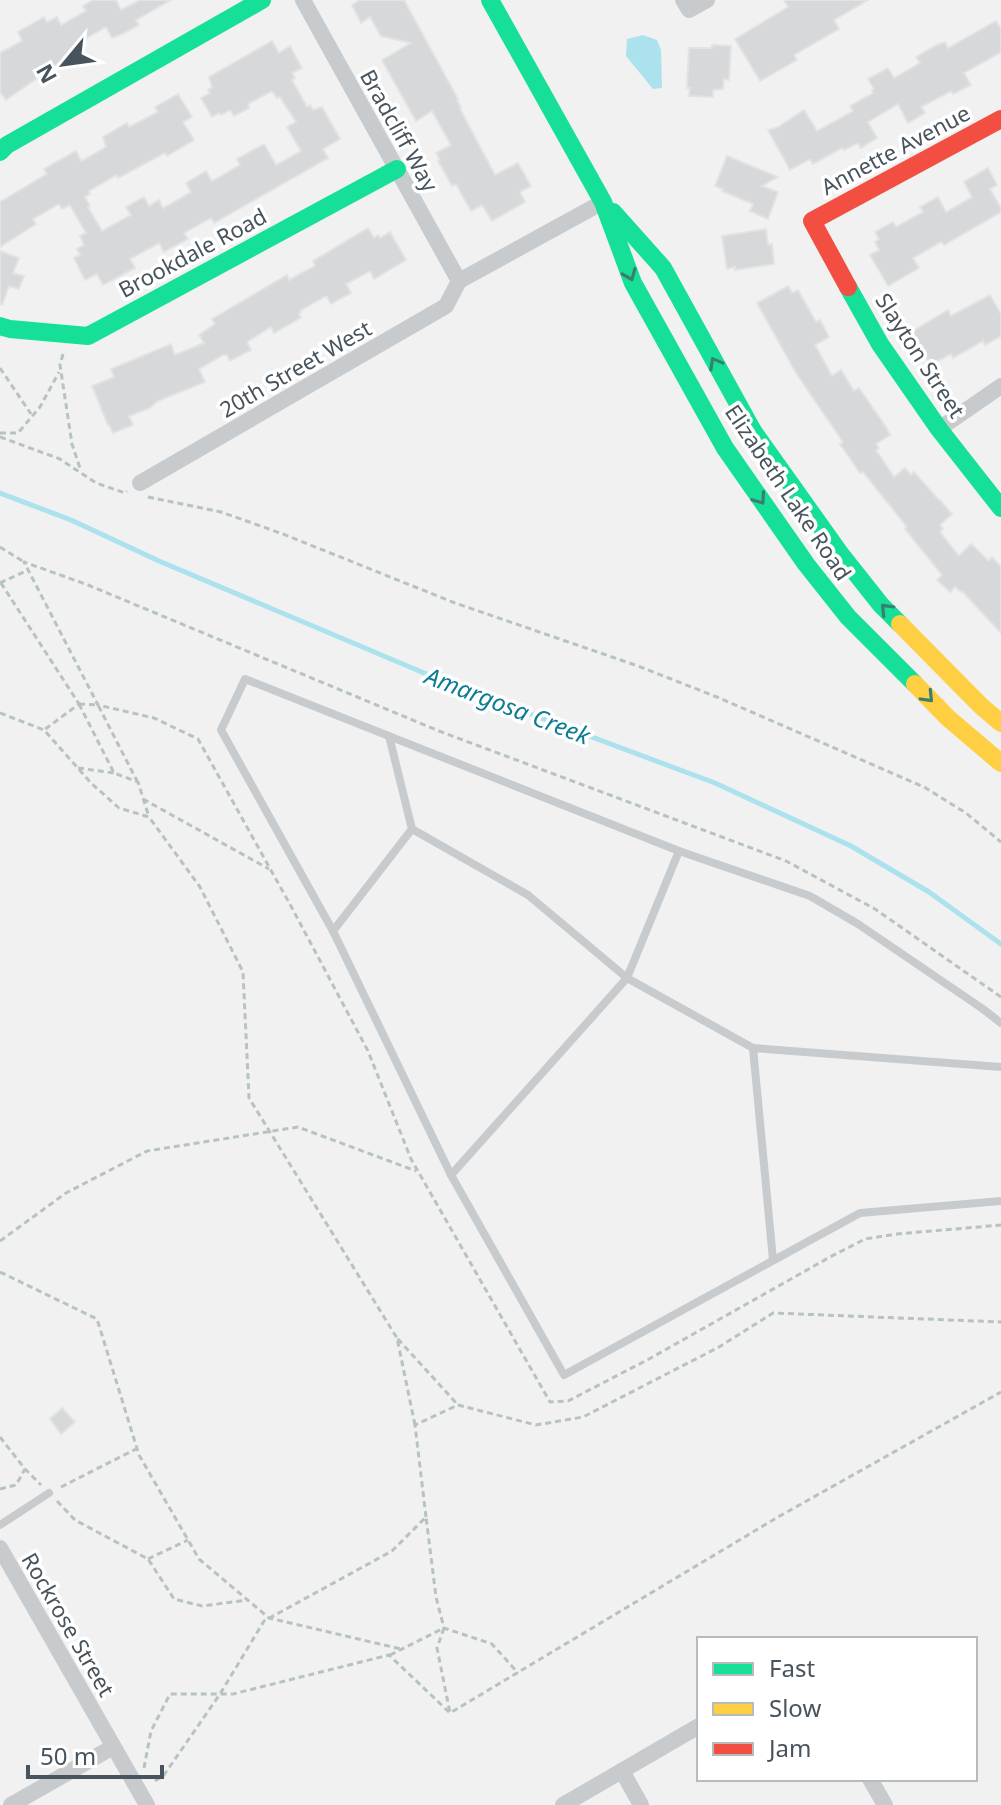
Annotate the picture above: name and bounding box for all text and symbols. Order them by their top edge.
north arrow [24,24,104,104]
text: N [28,59,63,89]
street label: Bradcliff Way [354,64,446,197]
street label: Annette Avenue [815,97,975,201]
street label: Brookdale Road [113,200,271,304]
one-way arrow [620,267,637,281]
street label: Slayton Street [869,287,973,423]
street label: 20th Street West [214,312,376,424]
one-way arrow [709,357,725,371]
street label: Elizabeth Lake Road [719,398,859,586]
one-way arrow [750,491,765,505]
one-way arrow [881,604,896,618]
water label: Amargosa Creek [419,658,596,752]
one-way arrow [918,688,933,702]
street label: Rockrose Street [16,1547,122,1701]
legend [697,1637,977,1781]
text: Fast [769,1651,815,1684]
text: Slow [769,1691,821,1724]
scale bar [28,1729,162,1779]
text: Jam [767,1731,811,1764]
text: 50 m [40,1739,96,1772]

